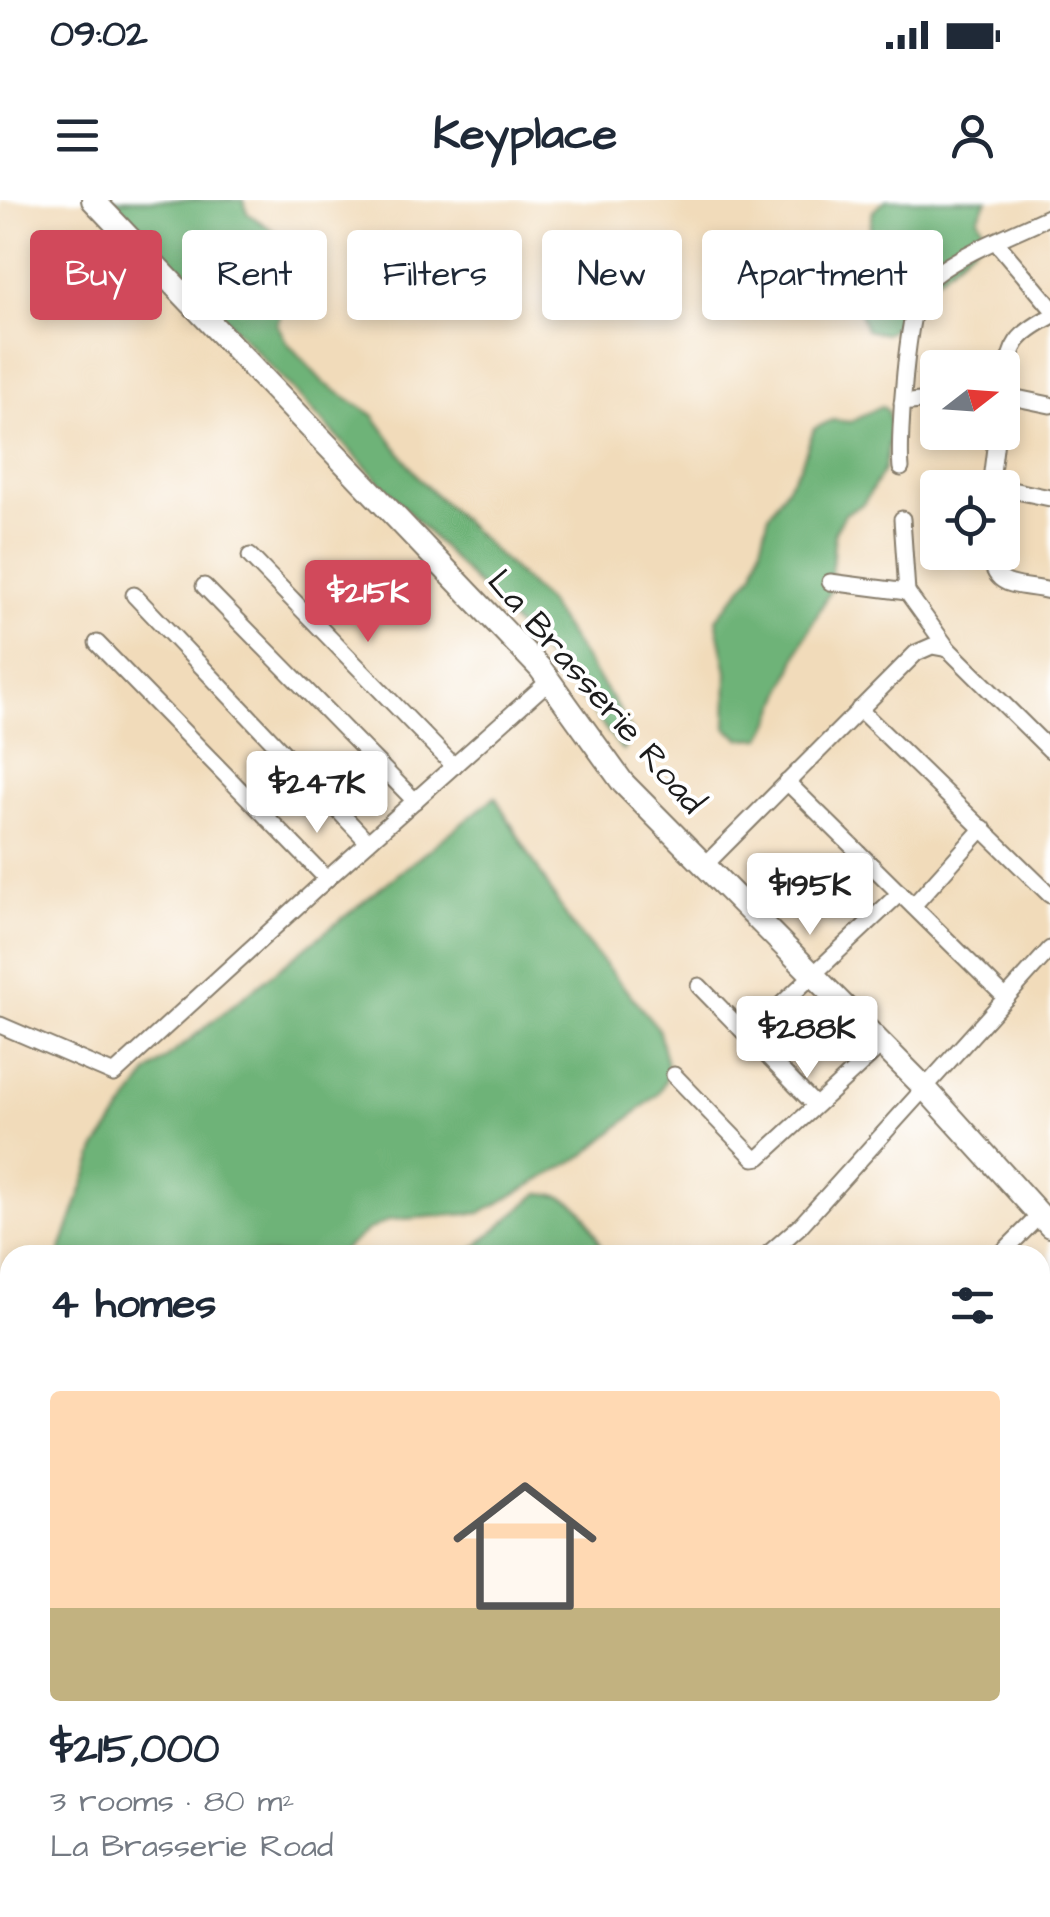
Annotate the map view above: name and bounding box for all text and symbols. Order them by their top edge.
text: 09:02 [50,9,148,61]
text: Keyplace [433,104,617,166]
icon: menu [50,108,105,163]
icon: person [945,108,1000,163]
chip: Buy [30,230,162,320]
chip: Rent [182,230,327,320]
chip: Filters [347,230,522,320]
chip: New [542,230,682,320]
chip: Apartment [702,230,943,320]
north arrow [920,350,1020,450]
map controls [920,350,1020,570]
button: locate [920,470,1020,570]
street label: La Brasserie Road [476,559,716,825]
pin: $215K [298,560,438,645]
text: $215K [327,570,409,615]
pin: $247K [247,751,387,836]
text: $247K [269,761,365,806]
pin: $195K [740,853,880,938]
text: $195K [769,863,851,908]
pin: $288K [737,996,877,1081]
text: $288K [759,1006,856,1051]
text: 4 homes [50,1276,216,1334]
icon: filters [945,1278,1000,1333]
icon: home [435,1456,615,1636]
text: $215,000 [50,1721,219,1779]
text: 3 rooms · 80 m² [50,1779,295,1824]
text: La Brasserie Road [50,1824,334,1869]

